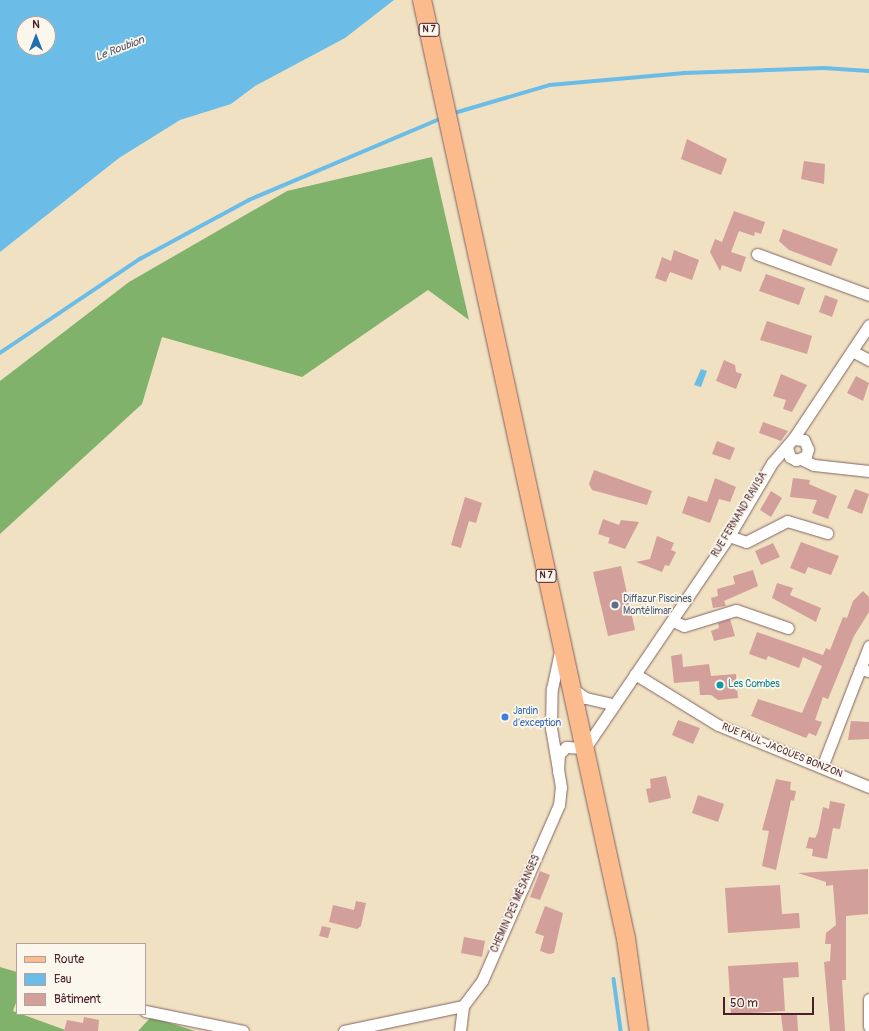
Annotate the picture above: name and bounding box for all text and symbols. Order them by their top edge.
north arrow [16,16,56,56]
text: N [32,18,40,31]
road number: N 7 [418,23,440,37]
water label: Le Roubion [94,34,146,64]
street label: RUE FERNAND RAVISA [710,470,770,560]
road number: N 7 [535,569,557,583]
place label: Diffazur Piscines Montélimar [623,593,692,616]
marker: Diffazur Piscines Montélimar [610,600,620,610]
place label: Les Combes [728,679,780,691]
marker: Les Combes [715,680,725,690]
place label: Jardin d'exception [513,705,561,728]
marker: Jardin d'exception [500,712,510,722]
street label: RUE PAUL-JACQUES BONZON [720,721,844,781]
street label: CHEMIN DES MÉSANGES [489,853,543,955]
legend [16,943,146,1015]
text: Route [54,952,84,967]
text: Eau [54,972,72,987]
scale bar [725,989,816,1015]
text: Bâtiment [54,992,101,1007]
text: 50 m [730,996,758,1011]

